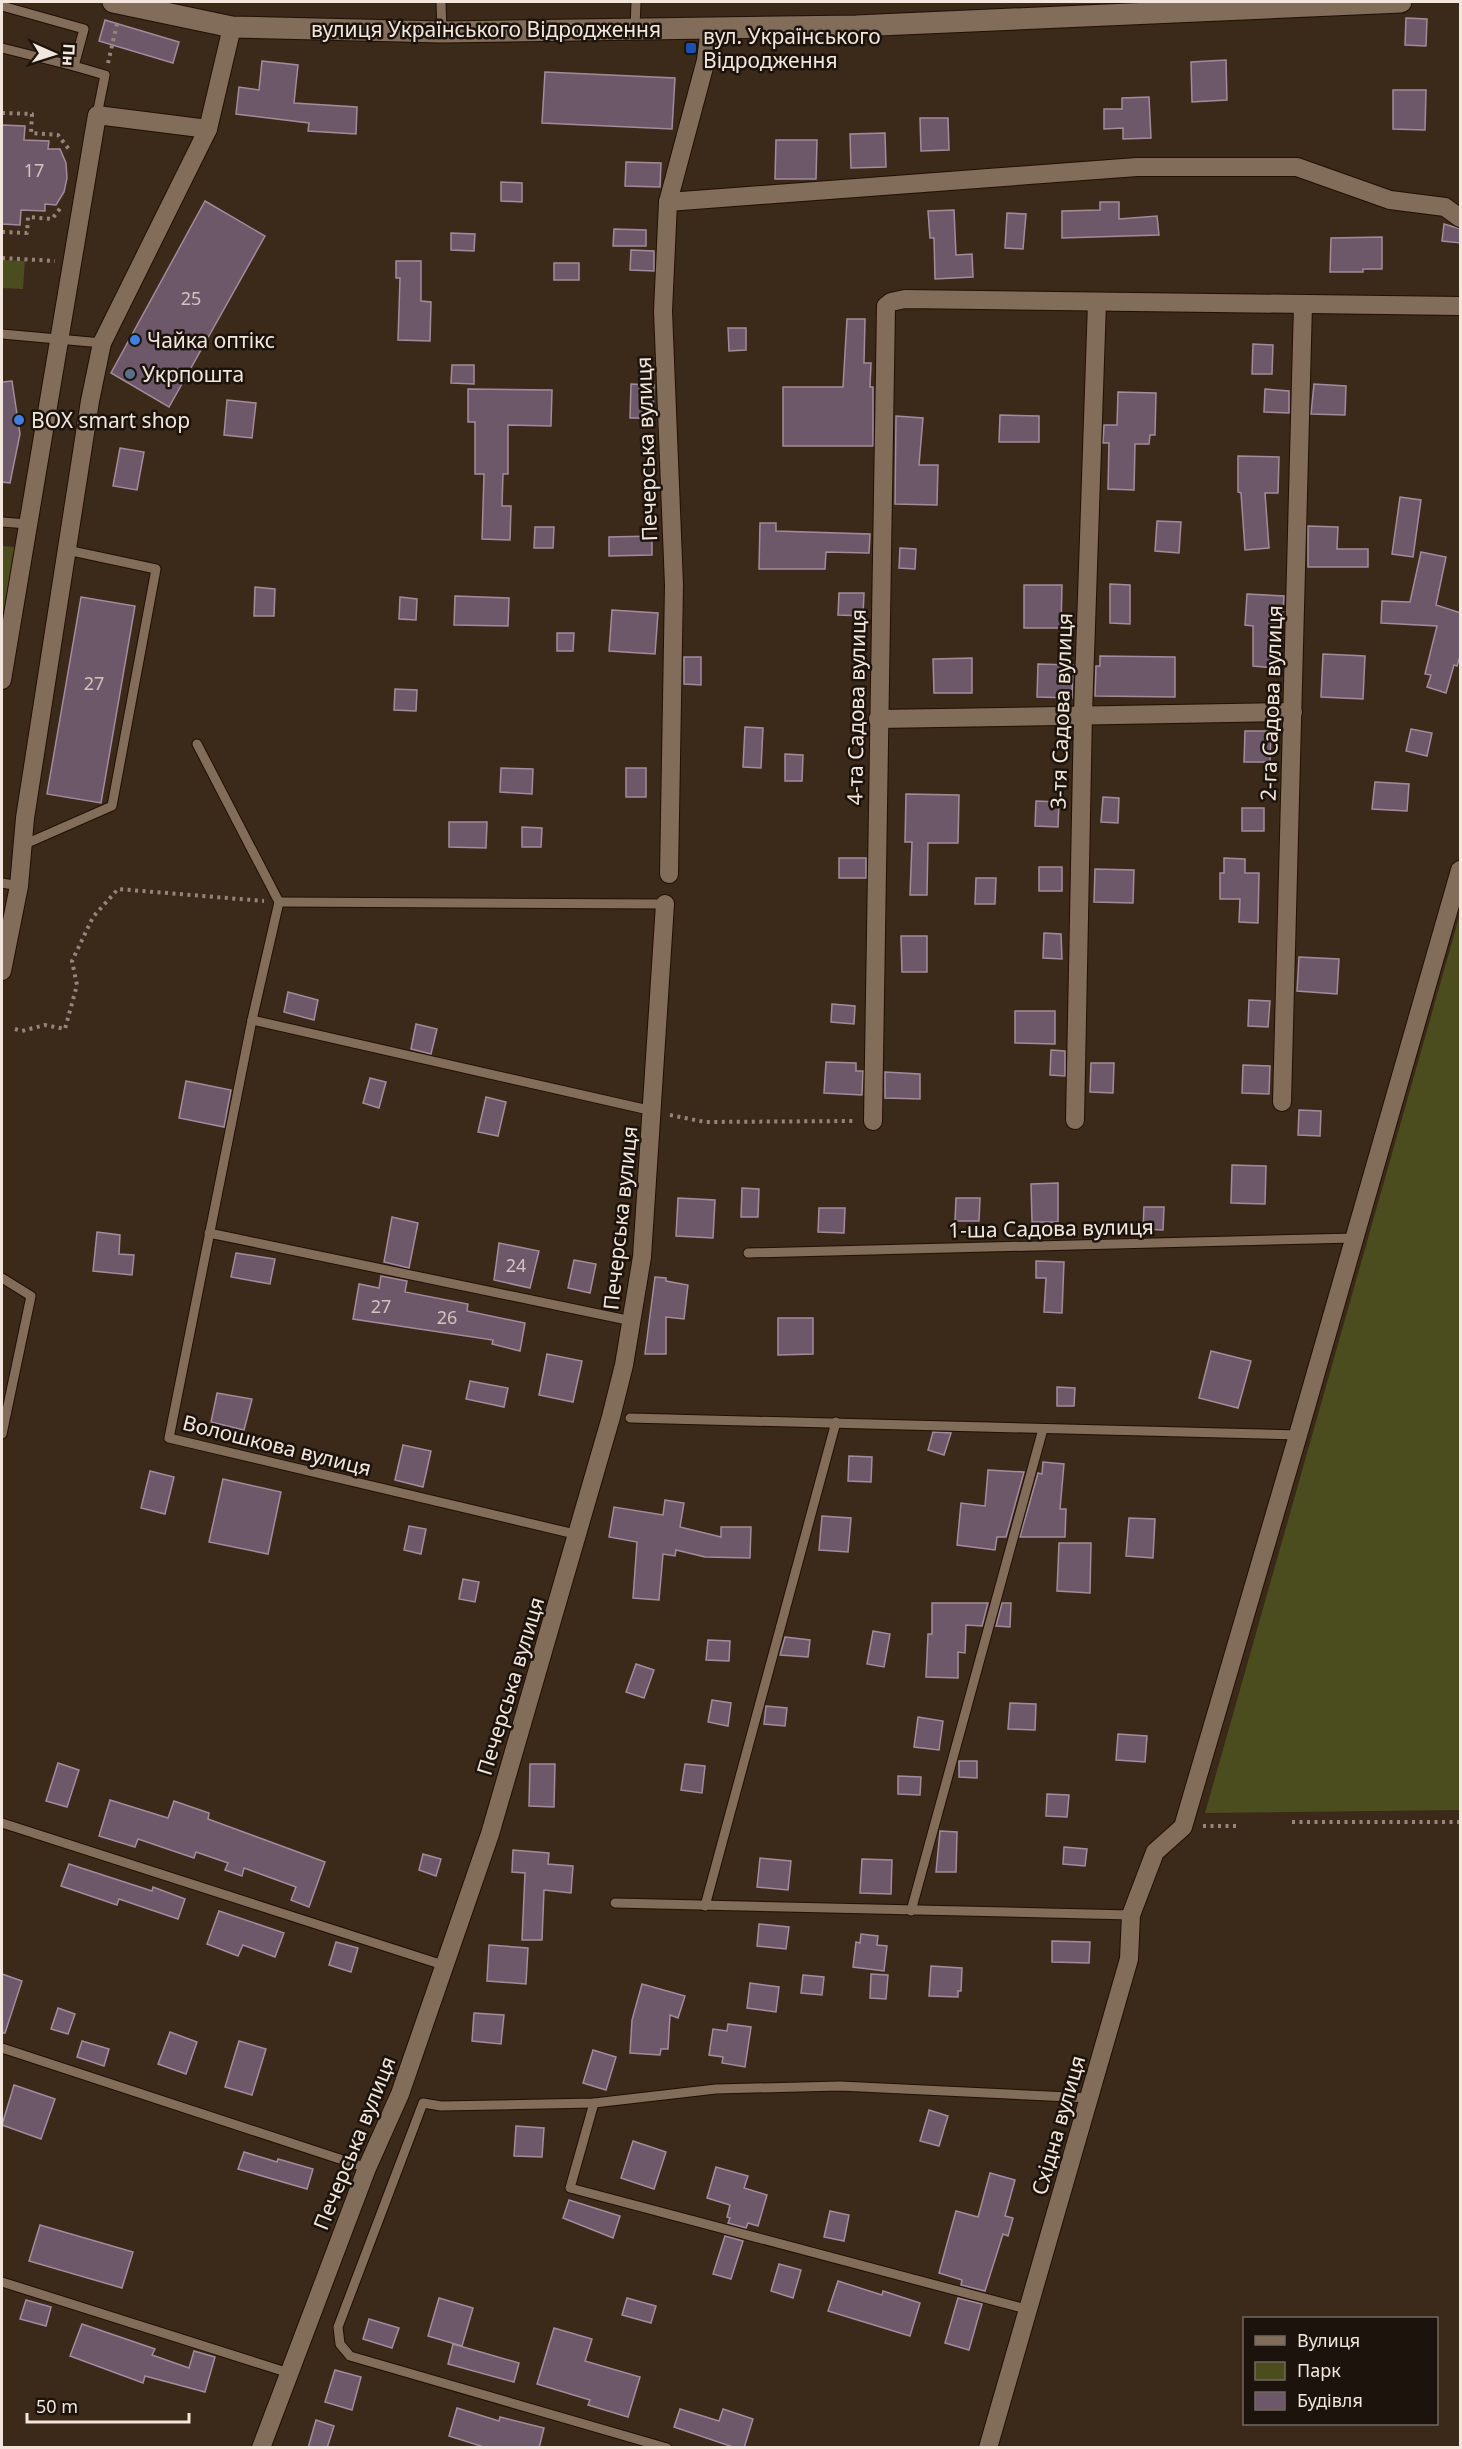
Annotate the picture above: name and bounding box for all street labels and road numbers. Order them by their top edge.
street label: вулиця Українського Відродження [311,15,661,43]
street label: Печерська вулиця [629,356,663,542]
street label: 2-га Садова вулиця [1254,605,1288,801]
street label: 4-та Садова вулиця [840,609,872,805]
street label: 3-тя Садова вулиця [1044,612,1078,810]
street label: Печерська вулиця [596,1125,644,1311]
street label: 1-ша Садова вулиця [948,1212,1154,1244]
street label: Волошкова вулиця [180,1408,374,1482]
street label: Печерська вулиця [470,1594,550,1778]
street label: Печерська вулиця [306,2052,402,2234]
street label: Східна вулиця [1025,2052,1091,2198]

